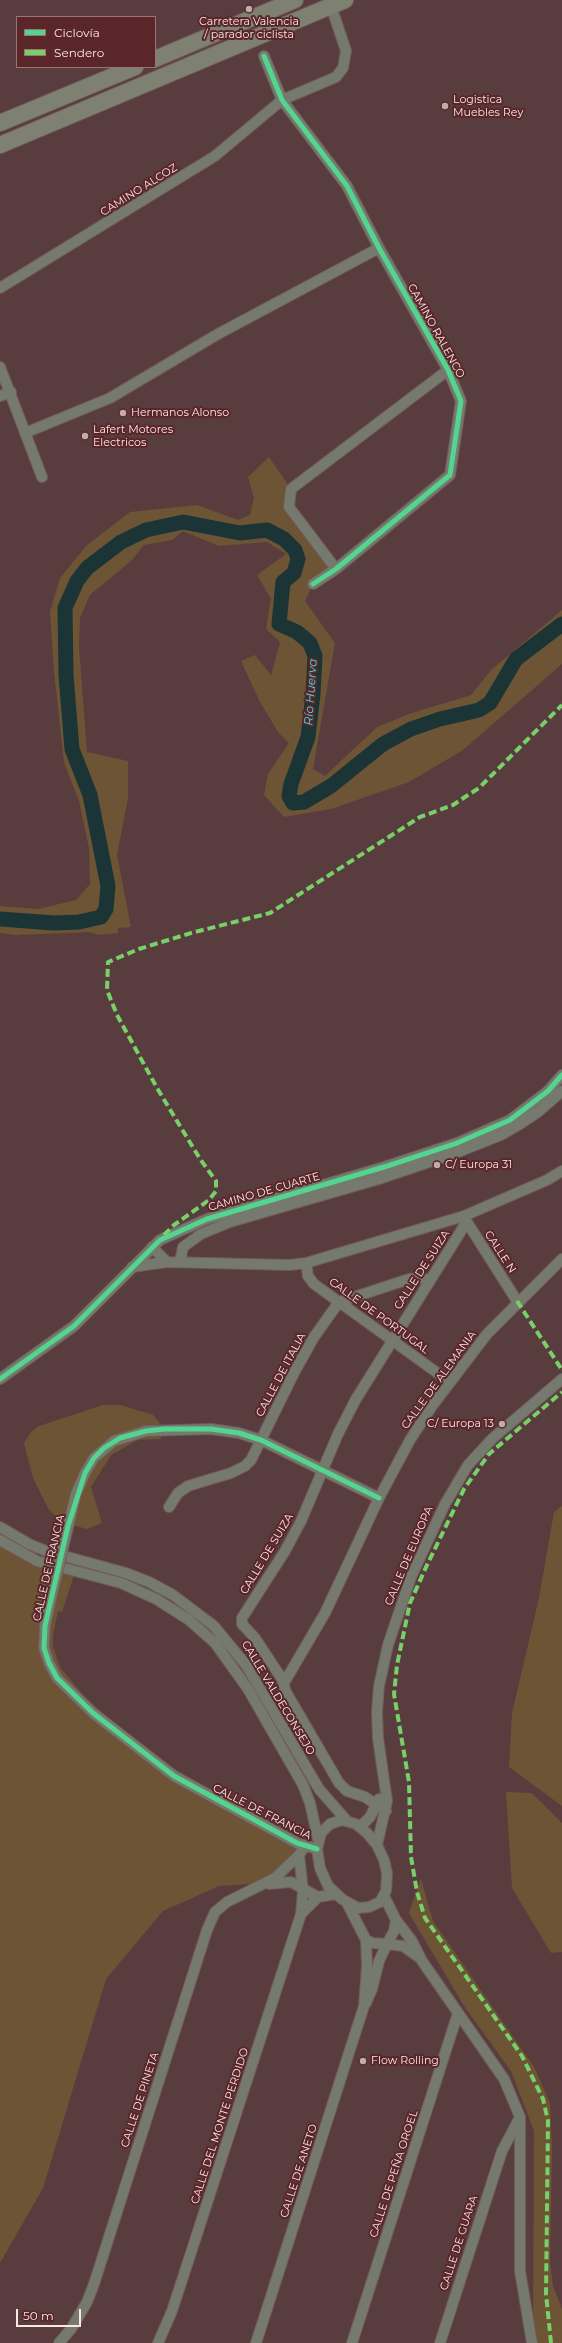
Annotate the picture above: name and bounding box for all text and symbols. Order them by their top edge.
marker: Carretera Valencia / parador ciclista [244,4,254,14]
place label: Carretera Valencia / parador ciclista [199,15,299,41]
legend [16,16,156,68]
text: Ciclovía [54,25,100,40]
text: Sendero [54,45,104,60]
place label: Logistica Muebles Rey [453,93,523,119]
marker: Logistica Muebles Rey [440,101,450,111]
street label: CAMINO ALCOZ [98,161,180,219]
street label: CAMINO RALENCO [405,282,467,380]
place label: Hermanos Alonso [131,406,229,420]
marker: Hermanos Alonso [118,408,128,418]
place label: Lafert Motores Electricos [93,423,173,449]
marker: Lafert Motores Electricos [80,431,90,441]
water label: Río Huerva [301,658,321,726]
place label: C/ Europa 31 [445,1158,512,1172]
marker: C/ Europa 31 [432,1160,442,1170]
street label: CAMINO DE CUARTE [207,1170,321,1214]
street label: CALLE DE SUIZA [391,1228,453,1312]
street label: CALLE N [481,1228,519,1276]
street label: CALLE DE PORTUGAL [326,1275,432,1357]
street label: CALLE DE ALEMANIA [399,1328,479,1432]
street label: CALLE DE ITALIA [253,1331,309,1419]
place label: C/ Europa 13 [427,1417,494,1431]
marker: C/ Europa 13 [497,1419,507,1429]
street label: CALLE DE EUROPA [382,1504,436,1608]
street label: CALLE DE SUIZA [238,1511,296,1597]
street label: CALLE DE FRANCIA [30,1514,68,1622]
street label: CALLE VALDECONSEJO [239,1638,317,1758]
street label: CALLE DE FRANCIA [211,1781,313,1843]
street label: CALLE DEL MONTE PERDIDO [188,2046,252,2206]
street label: CALLE DE PINETA [118,2051,162,2149]
place label: Flow Rolling [371,2054,439,2068]
marker: Flow Rolling [358,2056,368,2066]
street label: CALLE DE PEÑA OROEL [367,2109,421,2239]
street label: CALLE DE ANETO [278,2123,320,2219]
street label: CALLE DE GUARA [437,2194,481,2292]
scale bar [18,2301,83,2327]
text: 50 m [23,2308,54,2323]

